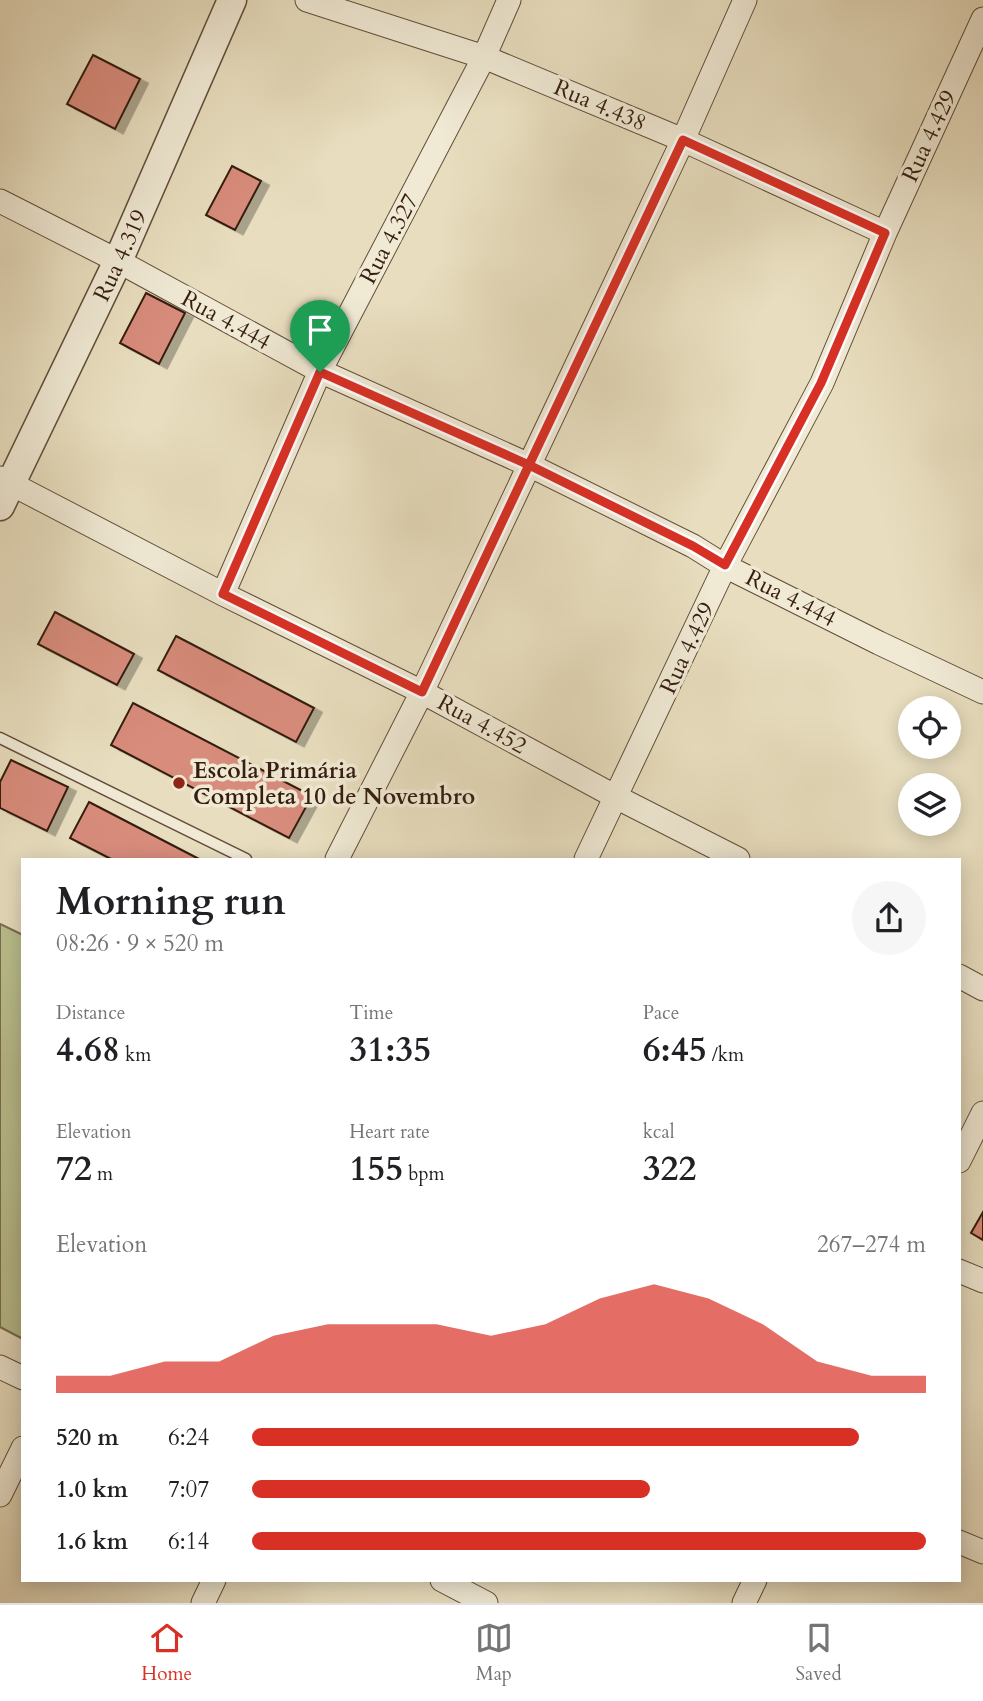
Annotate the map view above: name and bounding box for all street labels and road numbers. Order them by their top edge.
street label: Rua 4.438 [549,72,651,138]
street label: Rua 4.429 [894,85,964,187]
street label: Rua 4.327 [352,189,426,289]
street label: Rua 4.319 [85,204,154,306]
street label: Rua 4.444 [176,283,276,357]
street label: Rua 4.444 [740,562,842,634]
street label: Rua 4.429 [652,597,722,699]
street label: Rua 4.452 [432,687,532,761]

